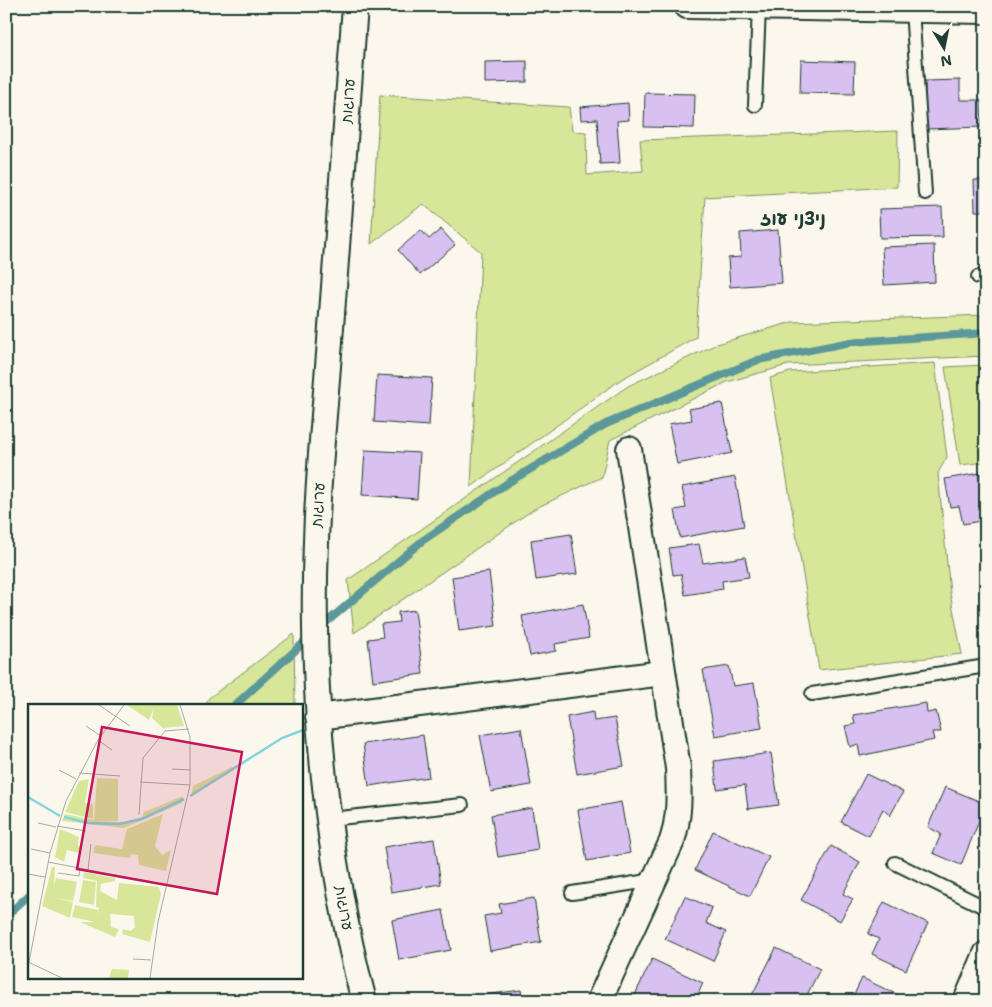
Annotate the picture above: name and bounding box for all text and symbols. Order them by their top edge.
north arrow [920,22,970,72]
text: N [939,51,953,71]
street label: ערוגות [336,78,360,125]
district label: ניצני עוז [760,207,826,231]
street label: ערוגות [306,482,330,529]
inset map [28,704,302,980]
street label: ערוגות [330,883,358,932]

